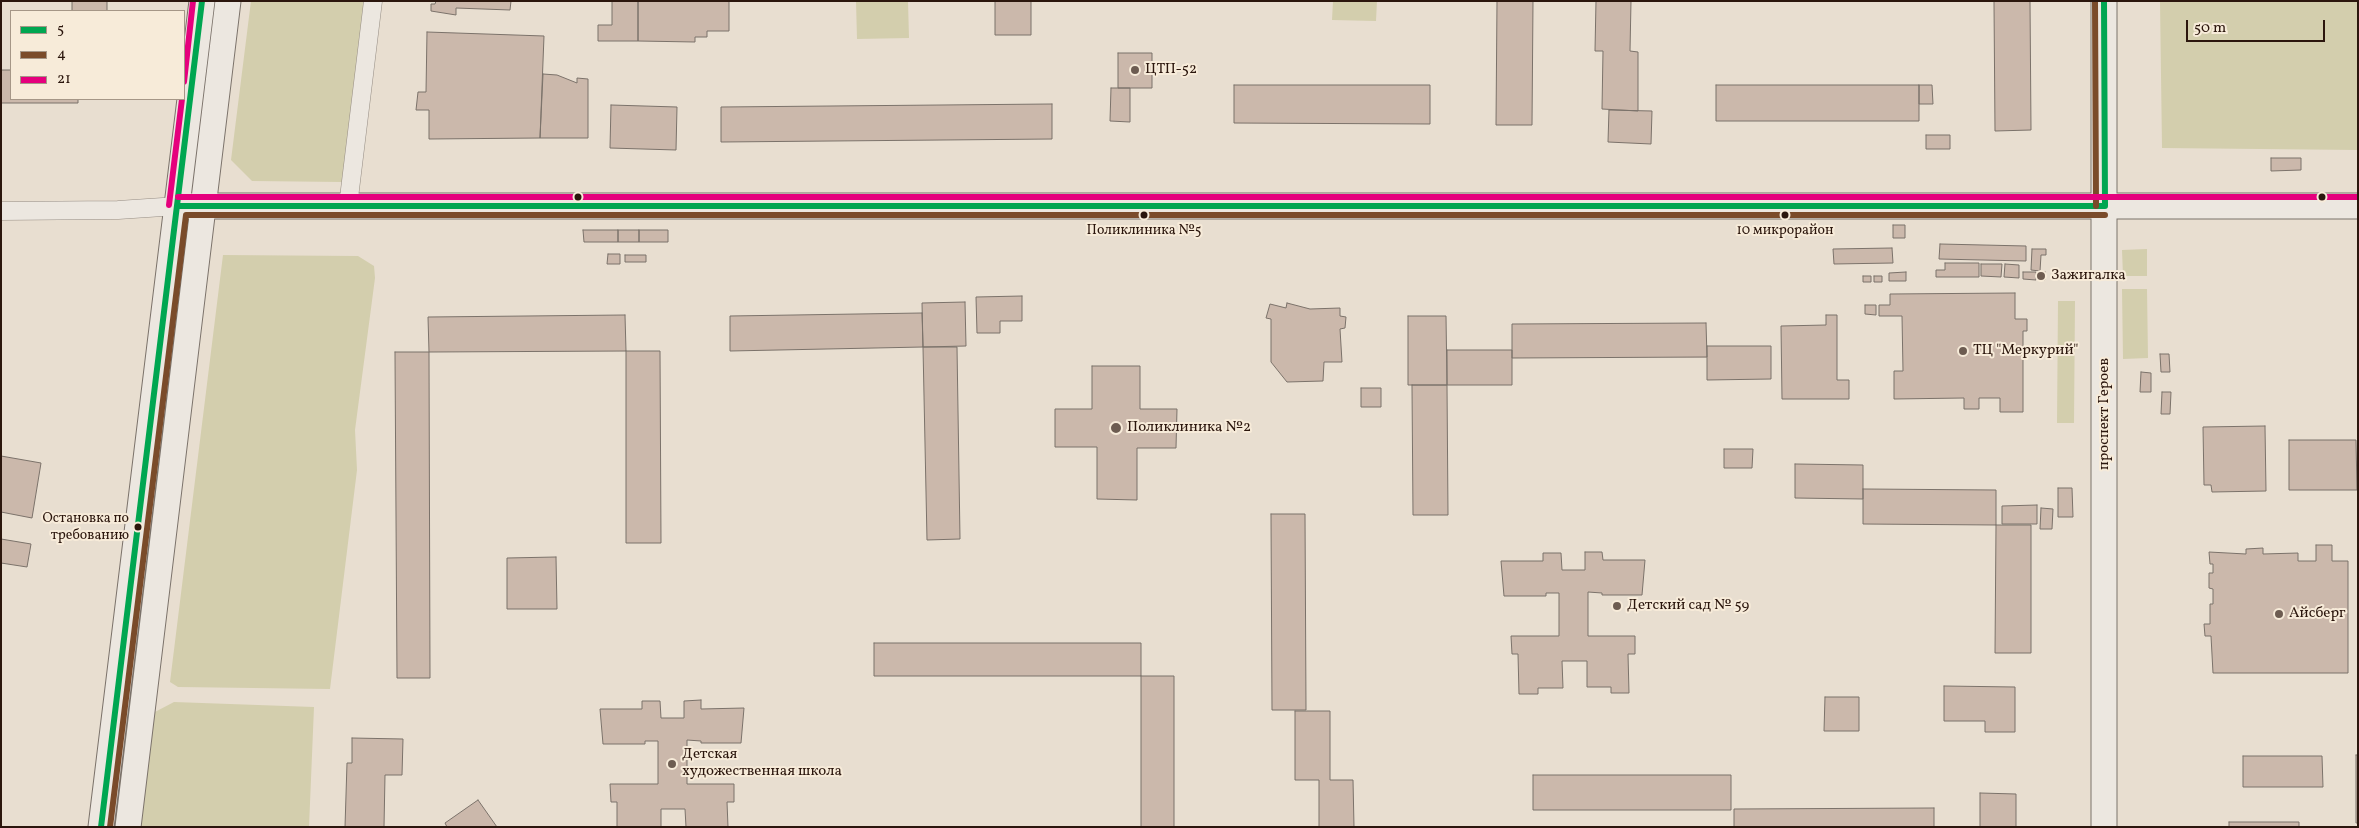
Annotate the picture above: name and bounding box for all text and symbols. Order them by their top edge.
legend [10,10,185,100]
scale bar [2189,10,2328,42]
text: 50 m [2194,18,2226,39]
text: 5 [57,19,64,40]
text: 4 [57,44,66,65]
place label: ЦТП-52 [1145,61,1197,79]
marker: ЦТП-52 [1129,64,1141,76]
text: 21 [57,69,71,90]
unlabelled marker [573,192,583,202]
unlabelled marker [2317,192,2327,202]
marker: Поликлиника №5 [1139,210,1149,220]
marker: 10 микрорайон [1780,210,1790,220]
place label: Поликлиника №5 [1087,223,1201,239]
place label: 10 микрорайон [1736,223,1834,239]
place label: Зажигалка [2051,267,2126,285]
marker: Зажигалка [2035,270,2047,282]
place label: ТЦ "Меркурий" [1973,342,2078,360]
marker: ТЦ "Меркурий" [1957,345,1969,357]
street label: проспект Героев [2096,358,2114,470]
place label: Поликлиника №2 [1127,419,1251,437]
marker: Поликлиника №2 [1109,421,1123,435]
place label: Остановка по требованию [43,511,129,544]
marker: Остановка по требованию [133,522,143,532]
place label: Детский сад № 59 [1627,597,1749,615]
marker: Детский сад № 59 [1611,600,1623,612]
place label: Айсберг [2289,605,2346,623]
marker: Айсберг [2273,608,2285,620]
place label: Детская художественная школа [682,746,842,781]
marker: Детская художественная школа [666,758,678,770]

